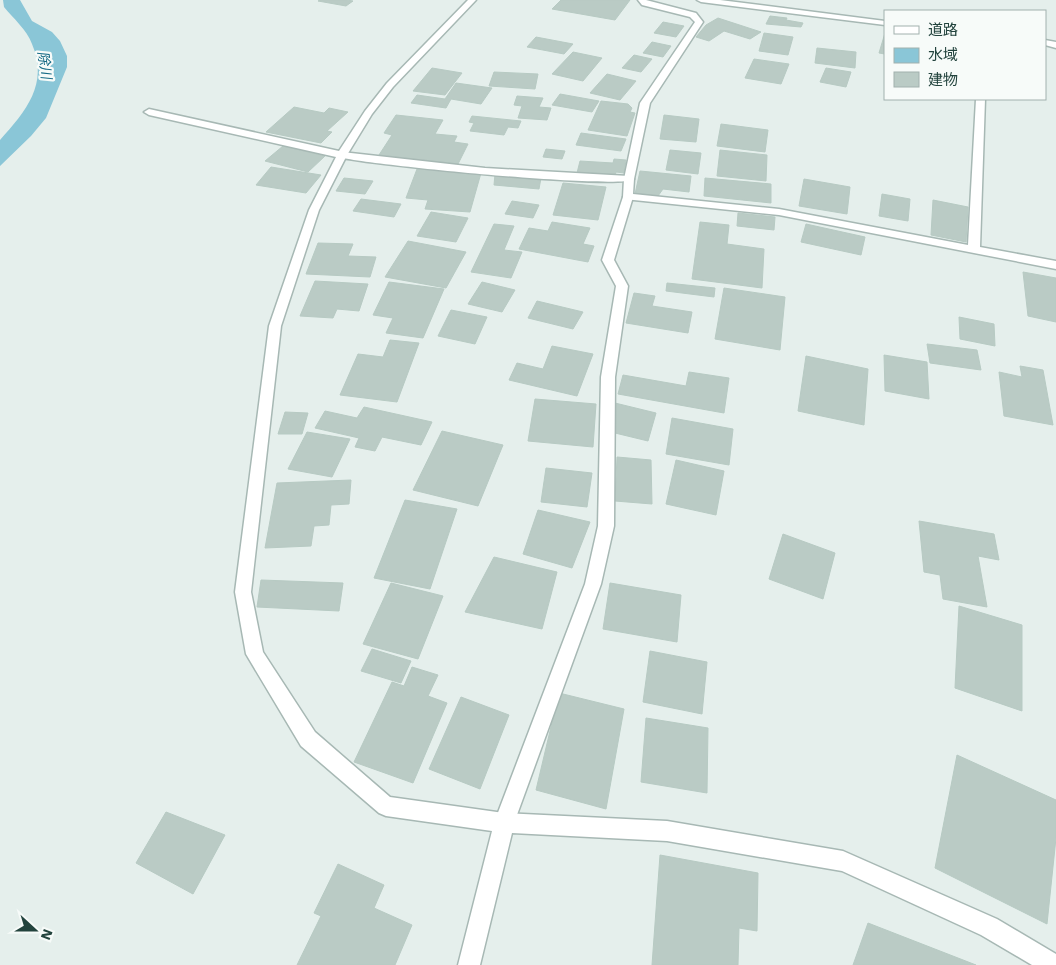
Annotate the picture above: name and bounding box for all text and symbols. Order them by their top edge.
legend [884,10,1046,100]
text: 道路 [928,21,958,39]
text: 水域 [928,46,958,64]
water label: 除川 [35,50,55,82]
text: 建物 [928,71,958,89]
north arrow [10,905,60,955]
text: N [38,927,56,942]

